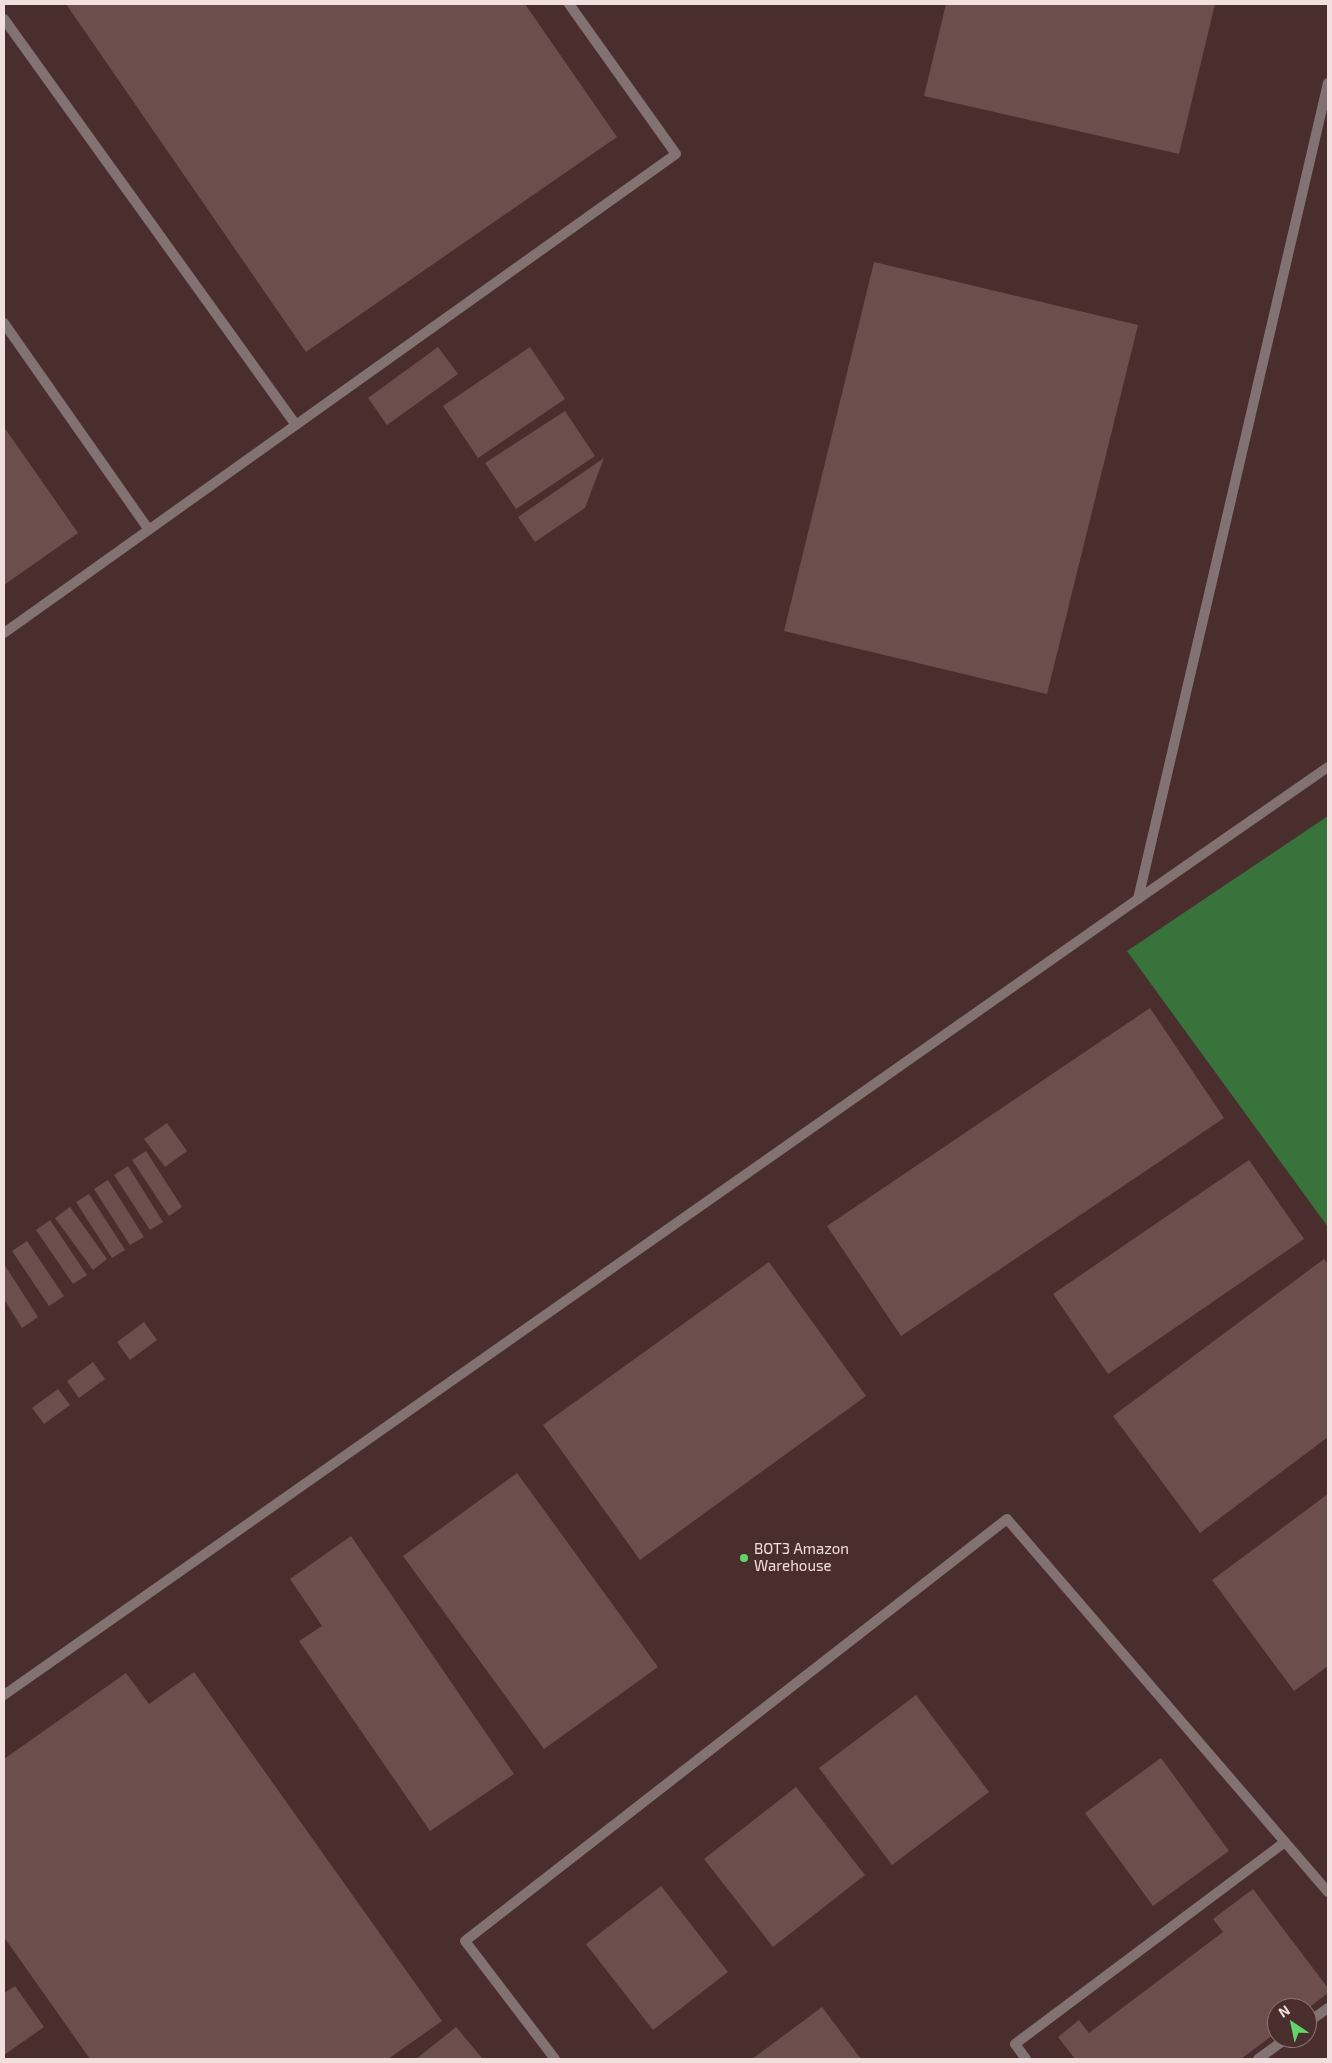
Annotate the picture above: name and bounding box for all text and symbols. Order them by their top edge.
place label: BOT3 Amazon Warehouse [754,1540,849,1575]
marker: BOT3 Amazon Warehouse [738,1552,750,1564]
north arrow [1267,1998,1317,2048]
text: N [1275,2001,1293,2021]

